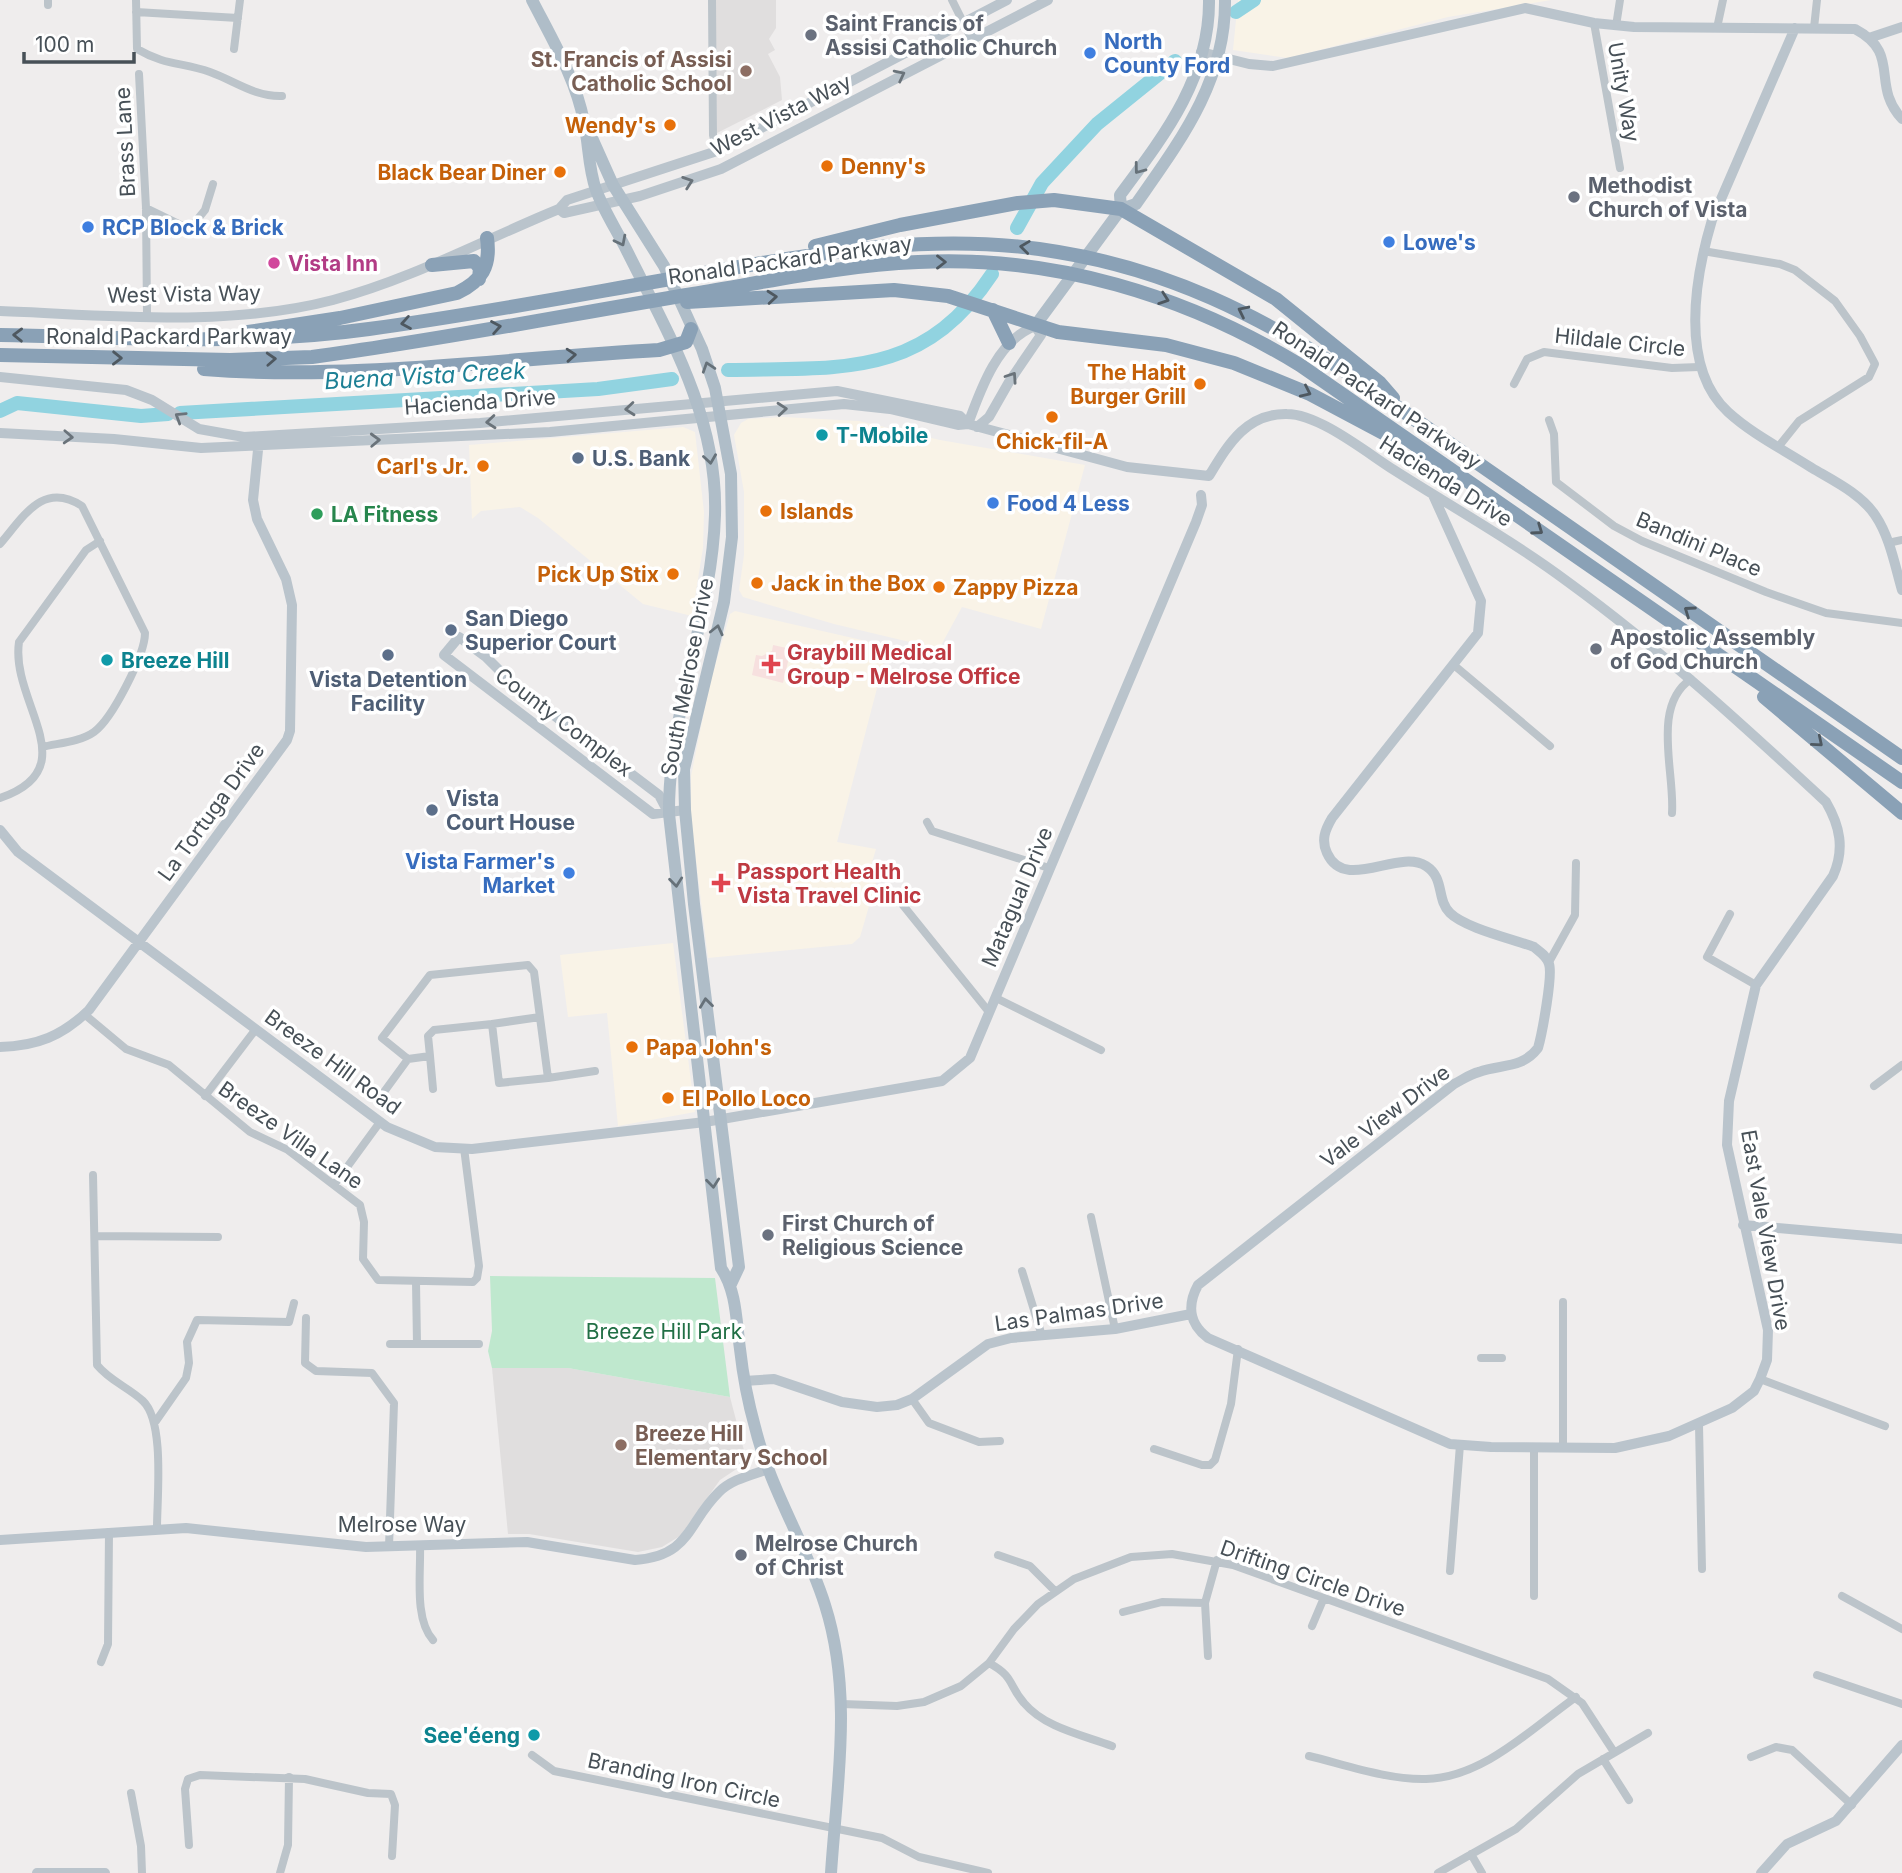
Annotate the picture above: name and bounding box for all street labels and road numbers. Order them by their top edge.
street label: Unity Way [1603,40,1645,144]
street label: West Vista Way [707,69,855,161]
street label: Brass Lane [110,86,140,198]
street label: Ronald Packard Parkway [666,230,914,290]
street label: West Vista Way [107,280,261,308]
street label: Ronald Packard Parkway [1268,316,1486,474]
street label: Hildale Circle [1554,323,1686,361]
street label: Ronald Packard Parkway [46,324,292,349]
street label: Hacienda Drive [403,384,557,420]
street label: Hacienda Drive [1375,430,1517,532]
street label: Bandini Place [1633,506,1765,582]
street label: South Melrose Drive [656,576,718,778]
street label: County Complex [490,662,638,782]
street label: La Tortuga Drive [153,738,269,886]
street label: Matagual Drive [976,823,1058,971]
street label: Breeze Hill Road [260,1004,406,1120]
street label: Vale View Drive [1316,1059,1454,1173]
street label: Breeze Villa Lane [214,1076,368,1194]
street label: East Vale View Drive [1736,1128,1796,1332]
street label: Las Palmas Drive [993,1288,1165,1336]
street label: Melrose Way [338,1512,466,1537]
street label: Drifting Circle Drive [1217,1535,1409,1621]
street label: Branding Iron Circle [585,1747,783,1813]

